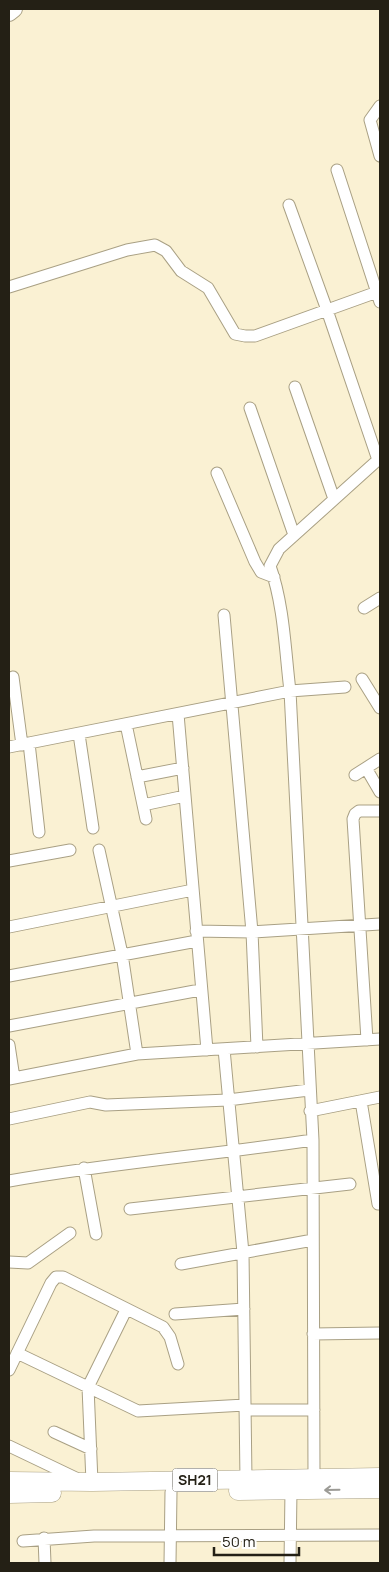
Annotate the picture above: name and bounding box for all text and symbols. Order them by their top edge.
road number: SH21 [172,1468,218,1492]
one-way arrow [324,1485,340,1494]
scale bar [214,1524,299,1556]
text: 50 m [222,1531,256,1552]

